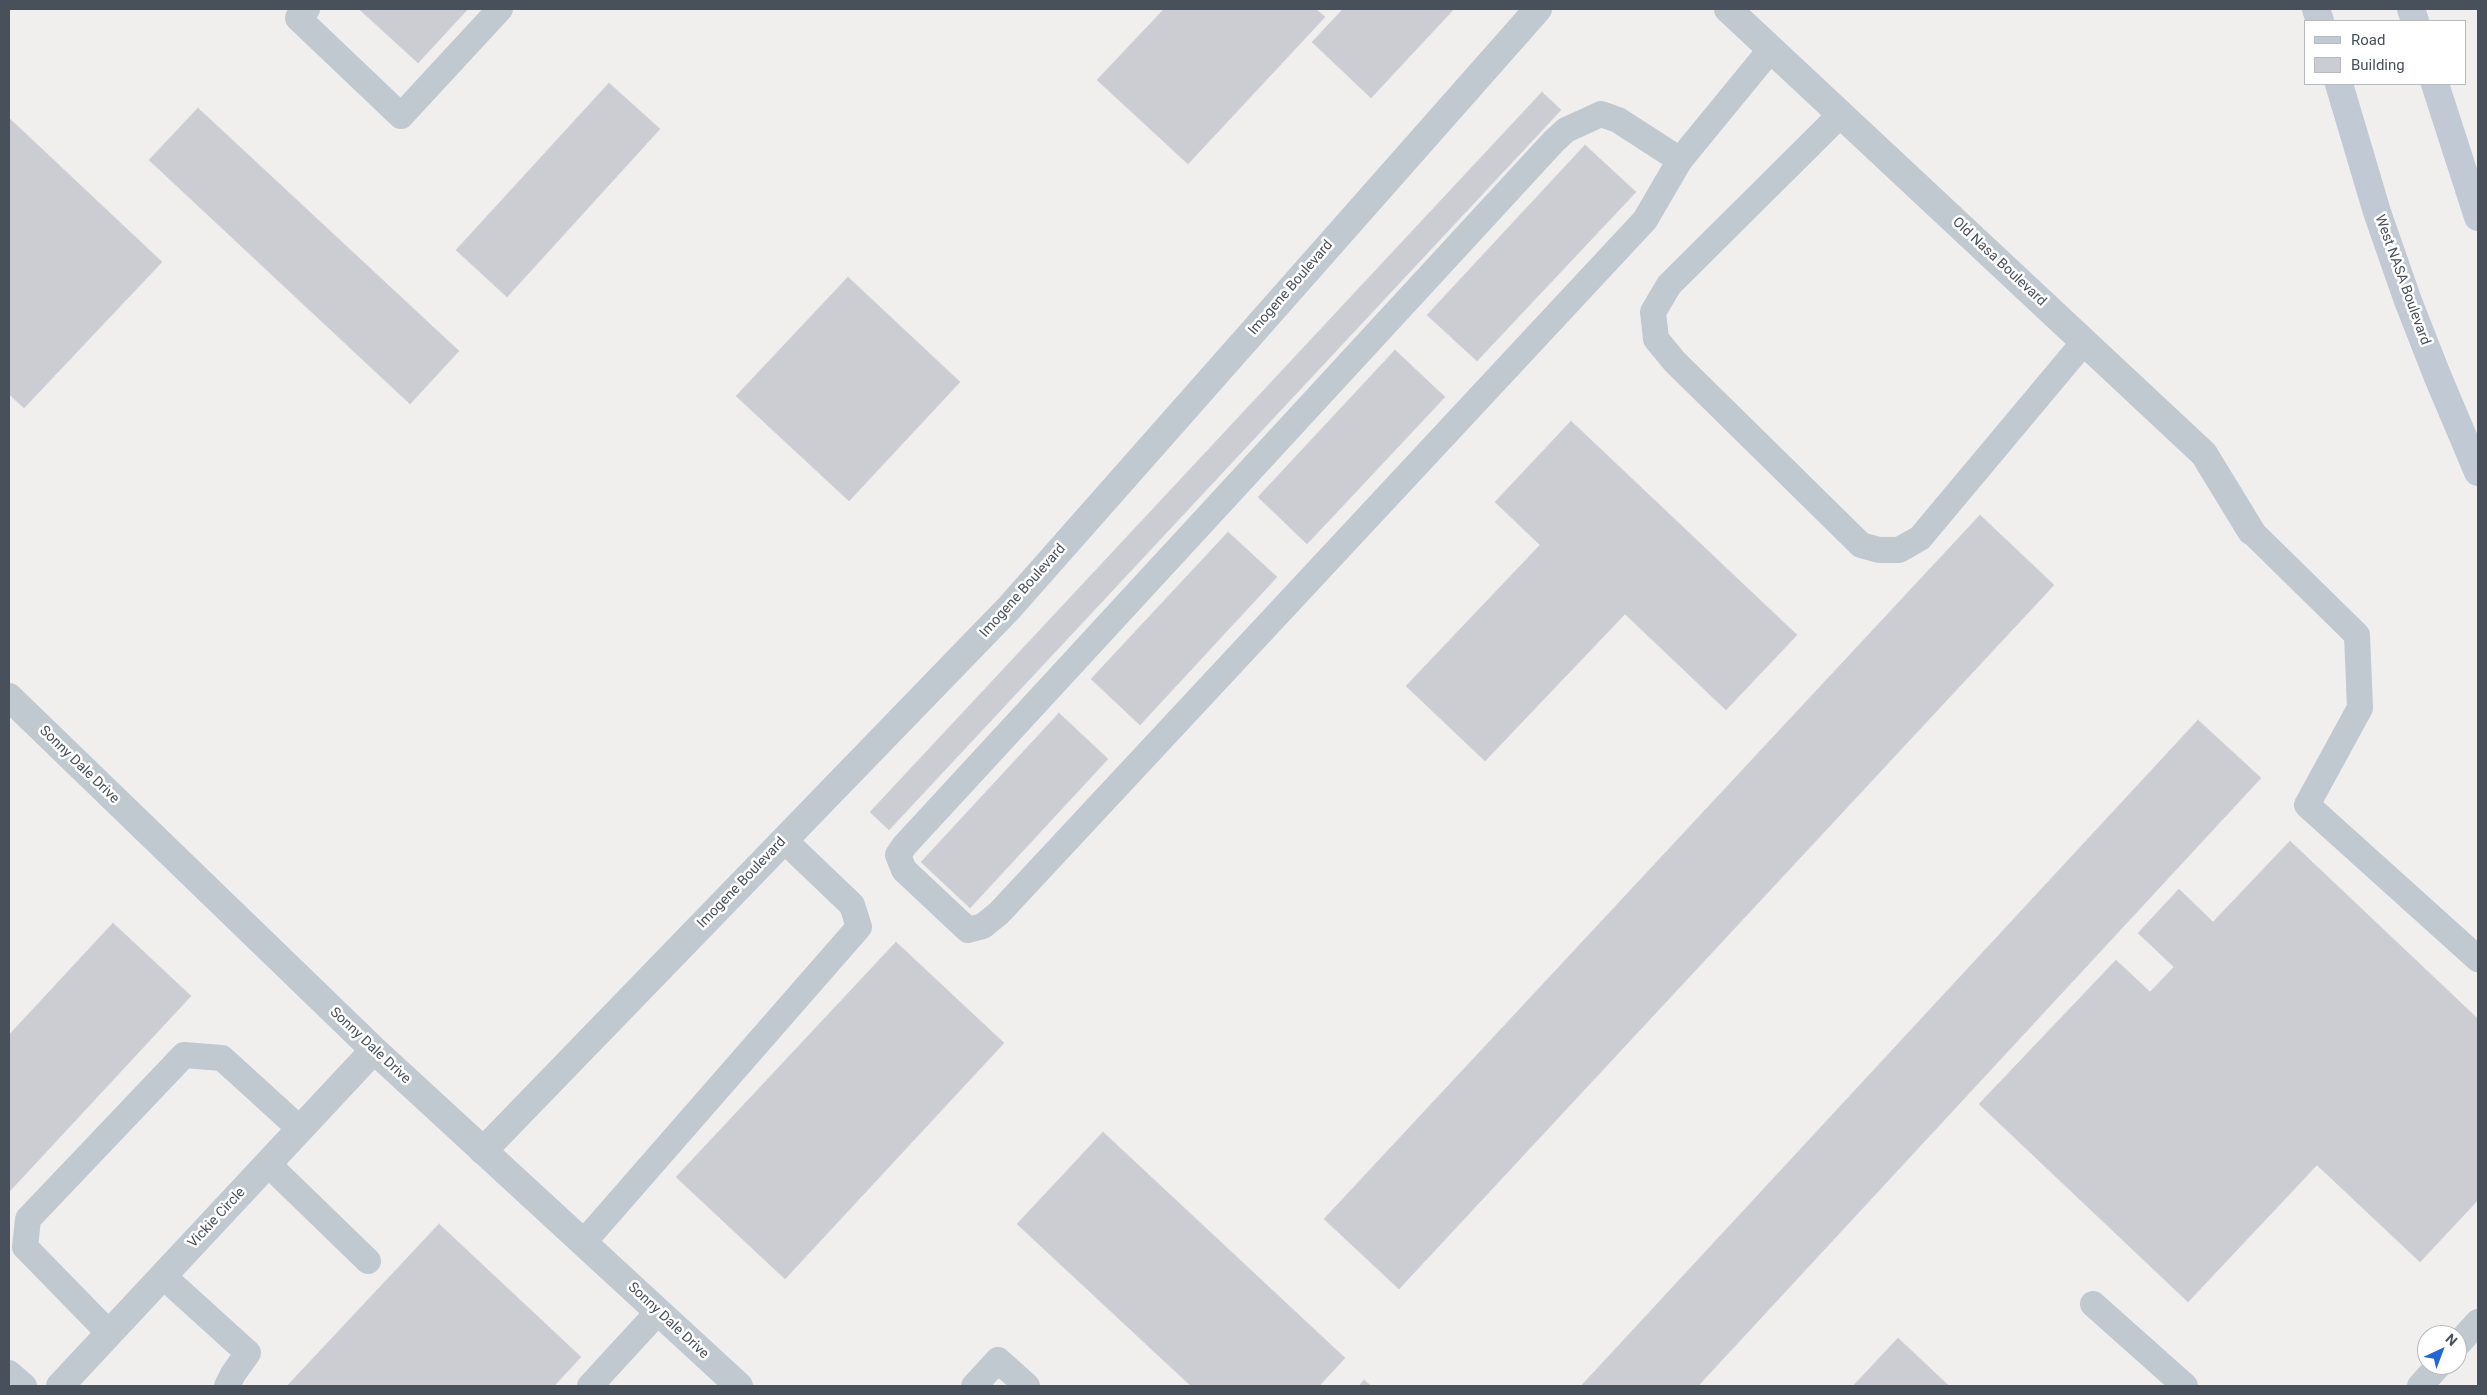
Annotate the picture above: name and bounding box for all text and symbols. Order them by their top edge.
legend [2304,20,2467,85]
text: Road [2351,31,2385,49]
text: Building [2351,56,2405,74]
street label: West NASA Boulevard [2371,213,2433,347]
street label: Old Nasa Boulevard [1949,214,2049,310]
street label: Imogene Boulevard [1245,237,1337,339]
street label: Imogene Boulevard [977,541,1069,641]
street label: Sonny Dale Drive [36,723,122,807]
street label: Imogene Boulevard [694,834,790,932]
street label: Sonny Dale Drive [326,1004,414,1088]
street label: Vickie Circle [185,1184,249,1252]
street label: Sonny Dale Drive [624,1279,712,1363]
north arrow [2417,1325,2467,1375]
text: N [2442,1331,2461,1349]

